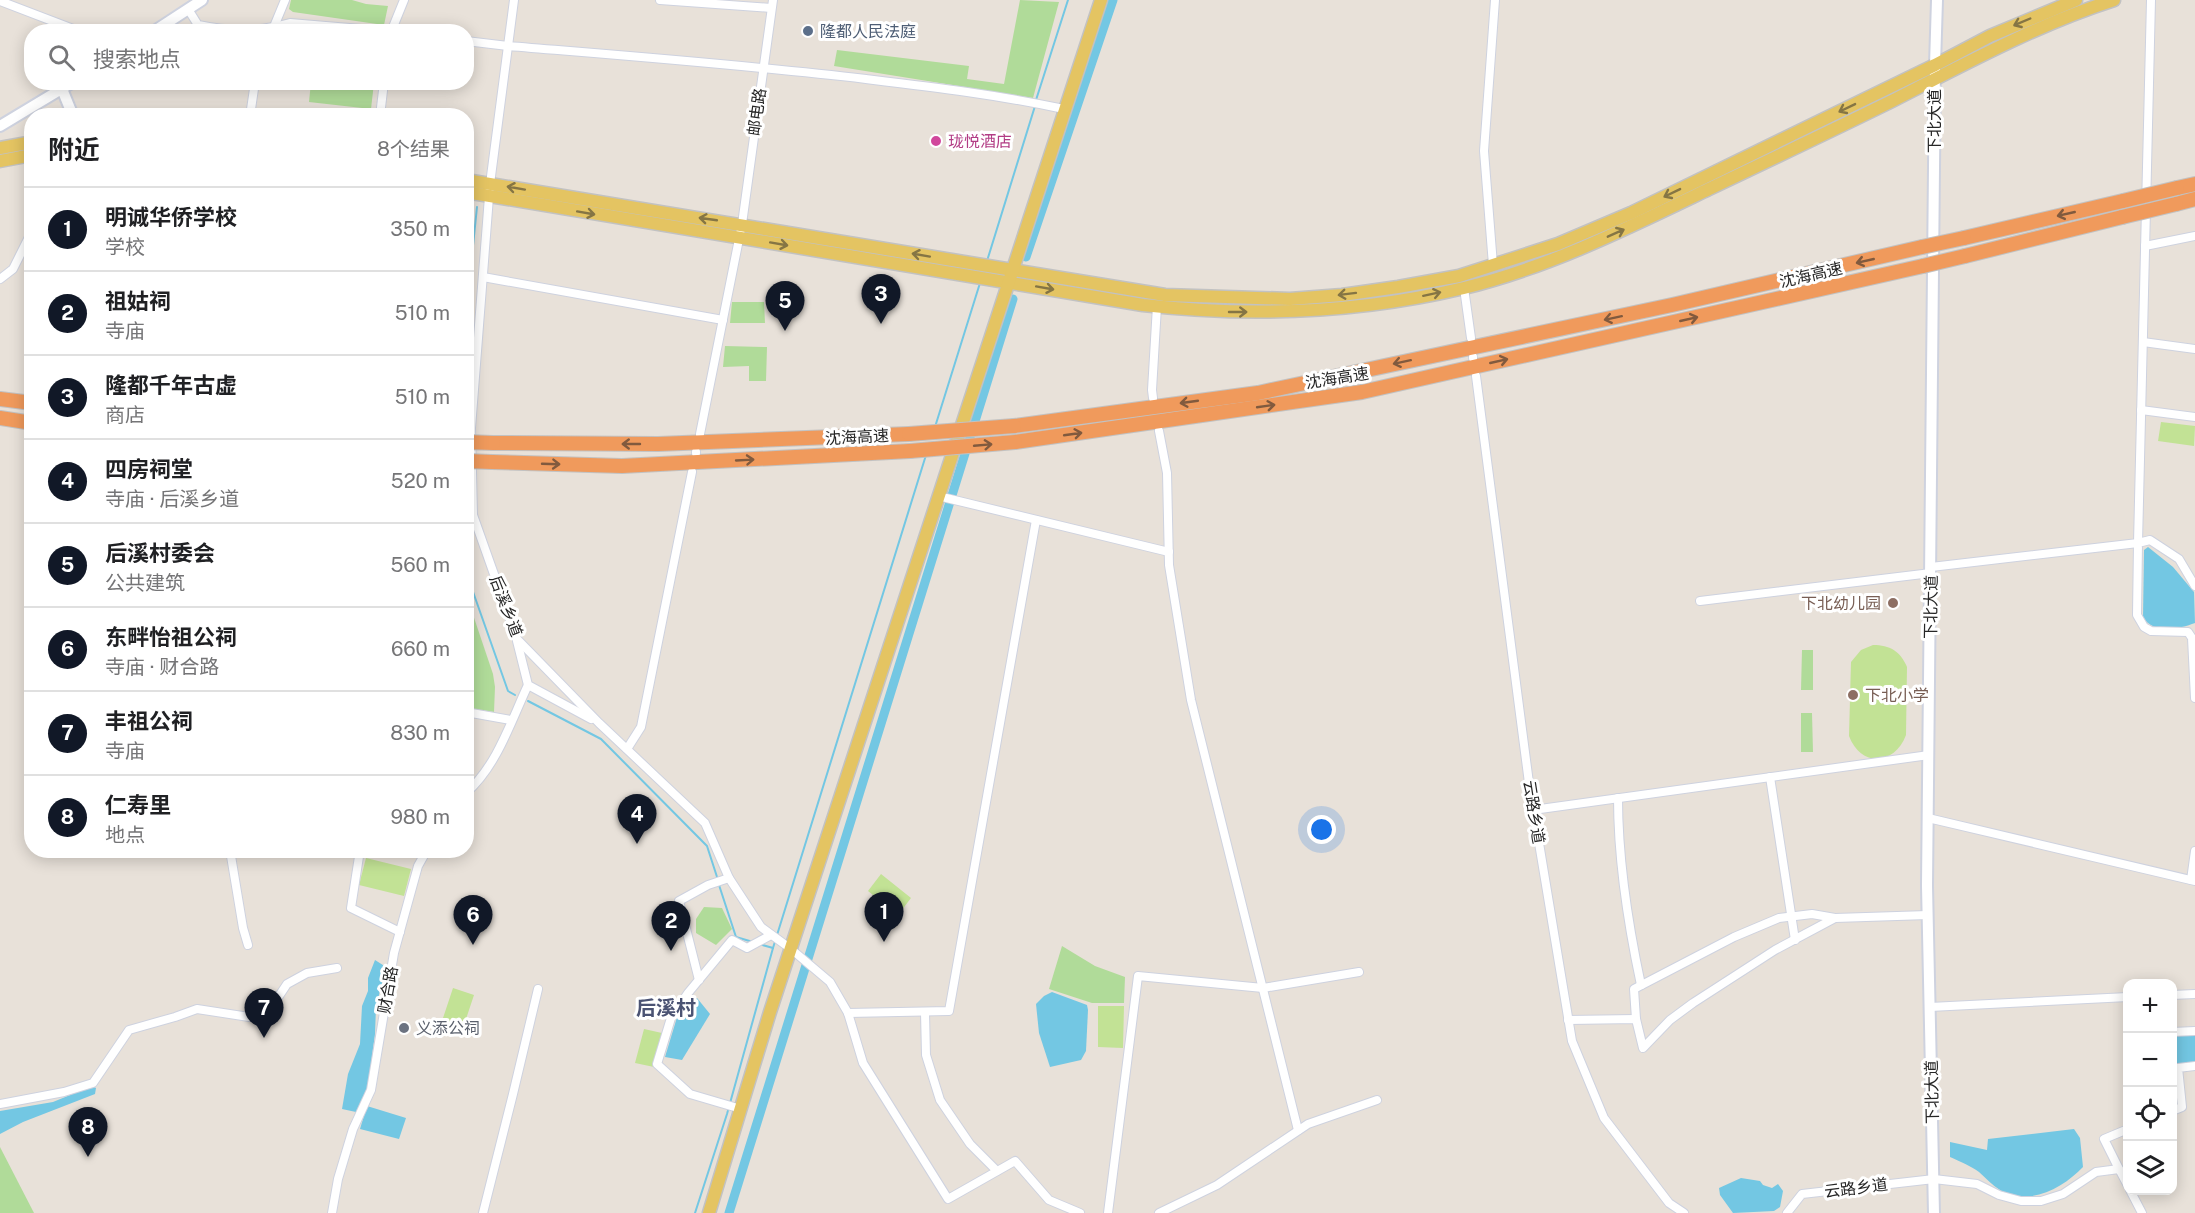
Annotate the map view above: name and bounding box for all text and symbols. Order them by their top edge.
one-way arrow [2013,17,2032,28]
place label: 隆都人民法庭 [820,22,916,41]
search box [24,24,474,90]
marker: 隆都人民法庭 [801,24,815,38]
icon: search [45,41,78,74]
text: 搜索地点 [93,46,181,72]
street label: 邮电路 [744,87,770,137]
street label: 下北大道 [1925,89,1944,153]
one-way arrow [1839,102,1857,114]
place label: 珑悦酒店 [948,132,1012,151]
text: 附近 [48,134,100,165]
marker: 珑悦酒店 [929,134,943,148]
text: 8个结果 [377,137,450,161]
one-way arrow [507,183,526,194]
one-way arrow [1663,188,1681,200]
text: 明诚华侨学校 [105,204,237,230]
one-way arrow [576,208,596,219]
one-way arrow [2056,209,2076,220]
one-way arrow [699,214,719,225]
text: 1 [63,217,72,241]
text: 350 m [390,217,450,241]
one-way arrow [1607,226,1625,238]
text: 学校 [105,235,145,259]
one-way arrow [768,239,788,250]
one-way arrow [912,249,932,260]
one-way arrow [1855,255,1874,267]
street label: 沈海高速 [1778,259,1844,291]
pin: 3 [862,274,900,324]
pin: 5 [766,282,804,331]
one-way arrow [1035,283,1054,294]
text: 祖姑祠 [105,288,171,314]
one-way arrow [1422,288,1441,299]
one-way arrow [1338,289,1358,300]
text: 2 [61,301,74,325]
text: 510 m [395,301,450,325]
one-way arrow [1228,306,1248,318]
one-way arrow [1604,312,1623,324]
one-way arrow [1679,312,1698,324]
text: 寺庙 [105,319,145,343]
one-way arrow [1489,355,1508,367]
one-way arrow [1392,357,1411,369]
street label: 沈海高速 [1304,364,1370,392]
text: 隆都千年古虚 [105,372,237,398]
text: 3 [61,385,74,409]
text: 510 m [395,385,450,409]
one-way arrow [1180,397,1200,408]
one-way arrow [1256,400,1275,411]
text: 商店 [105,403,145,427]
street label: 沈海高速 [825,426,889,448]
one-way arrow [1063,428,1082,439]
one-way arrow [622,438,642,450]
one-way arrow [973,439,993,450]
one-way arrow [735,454,755,465]
text: 四房祠堂 [105,456,193,482]
one-way arrow [540,458,560,470]
text: 4 [61,469,74,493]
text: 520 m [391,469,450,493]
text: 寺庙 · 后溪乡道 [105,487,239,511]
text: 后溪村委会 [105,540,215,566]
text: 5 [61,553,74,577]
text: 560 m [390,553,450,577]
text: 公共建筑 [105,571,185,595]
street label: 后溪乡道 [486,573,526,639]
street label: 下北大道 [1921,575,1941,639]
place label: 下北幼儿园 [1801,594,1881,613]
marker: 下北幼儿园 [1886,596,1900,610]
text: 东畔怡祖公祠 [105,624,237,650]
text: 6 [61,637,74,661]
text: 660 m [391,637,450,661]
text: 寺庙 · 财合路 [105,655,219,679]
place label: 下北小学 [1865,686,1929,705]
marker: 下北小学 [1846,688,1860,702]
text: 丰祖公祠 [105,708,193,734]
text: 7 [61,721,74,745]
text: 830 m [390,721,450,745]
text: 寺庙 [105,739,145,763]
street label: 云路乡道 [1520,779,1548,845]
text: 仁寿里 [105,792,171,818]
pin: 4 [618,794,656,844]
text: 8 [61,805,74,829]
text: 980 m [390,805,450,829]
your location [1307,815,1336,844]
text: 地点 [105,823,145,847]
pin: 1 [864,892,904,942]
pin: 6 [454,896,492,945]
pin: 2 [652,902,690,951]
street label: 财合路 [374,965,402,1015]
map controls [2123,979,2177,1195]
button: + [2123,979,2177,1033]
pin: 7 [244,988,284,1038]
district label: 后溪村 [636,996,696,1020]
place label: 义添公祠 [416,1019,480,1038]
marker: 义添公祠 [397,1021,411,1035]
button: − [2123,1033,2177,1087]
street label: 下北大道 [1922,1060,1942,1124]
button: locate [2123,1087,2177,1141]
pin: 8 [68,1108,107,1157]
button: layers [2123,1141,2177,1195]
street label: 云路乡道 [1823,1175,1889,1201]

